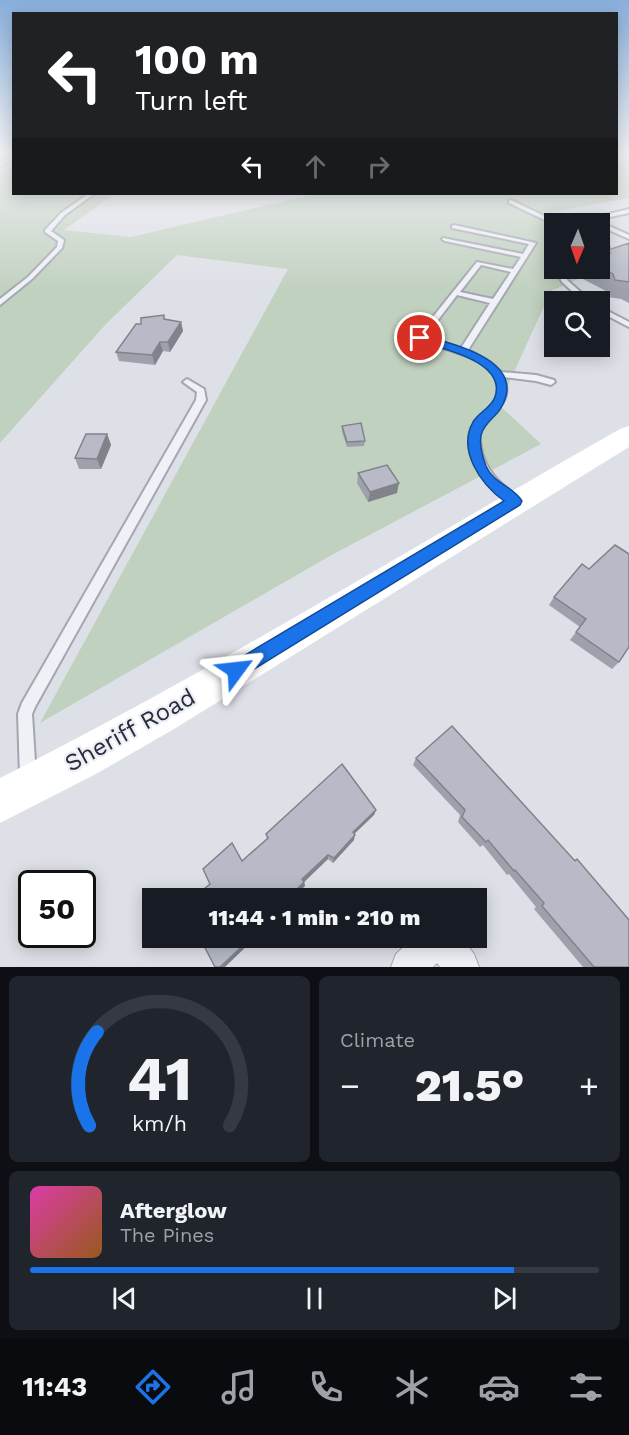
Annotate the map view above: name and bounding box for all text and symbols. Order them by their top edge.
text: 100 m [135,35,259,84]
icon: left [36,36,114,114]
text: Turn left [135,85,247,117]
icon: left [236,150,269,183]
icon: ahead [299,150,332,183]
icon: right [362,150,395,183]
north arrow [544,213,610,279]
map controls [544,213,610,357]
button: search [544,291,610,357]
pin [394,312,445,363]
icon: arrive [403,321,436,354]
position arrow [204,638,268,702]
street label: Sheriff Road [60,683,200,777]
speed limit sign: 50 [18,870,96,948]
text: 11:44 · 1 min · 210 m [209,905,420,930]
text: Climate [340,1028,415,1052]
text: 41 [127,1042,192,1115]
text: 21.5° [415,1059,524,1112]
text: − [340,1066,360,1105]
text: + [579,1066,599,1105]
text: km/h [132,1111,187,1136]
text: Afterglow [120,1198,227,1223]
text: The Pines [120,1223,214,1247]
icon: previous [108,1282,141,1315]
icon: pause [298,1282,331,1315]
icon: next [488,1282,521,1315]
icon: directions [132,1366,174,1408]
icon: music [218,1366,260,1408]
icon: phone [305,1366,347,1408]
icon: climate [391,1366,433,1408]
icon: car [478,1366,520,1408]
icon: filters [565,1366,607,1408]
text: 11:43 [22,1371,87,1403]

